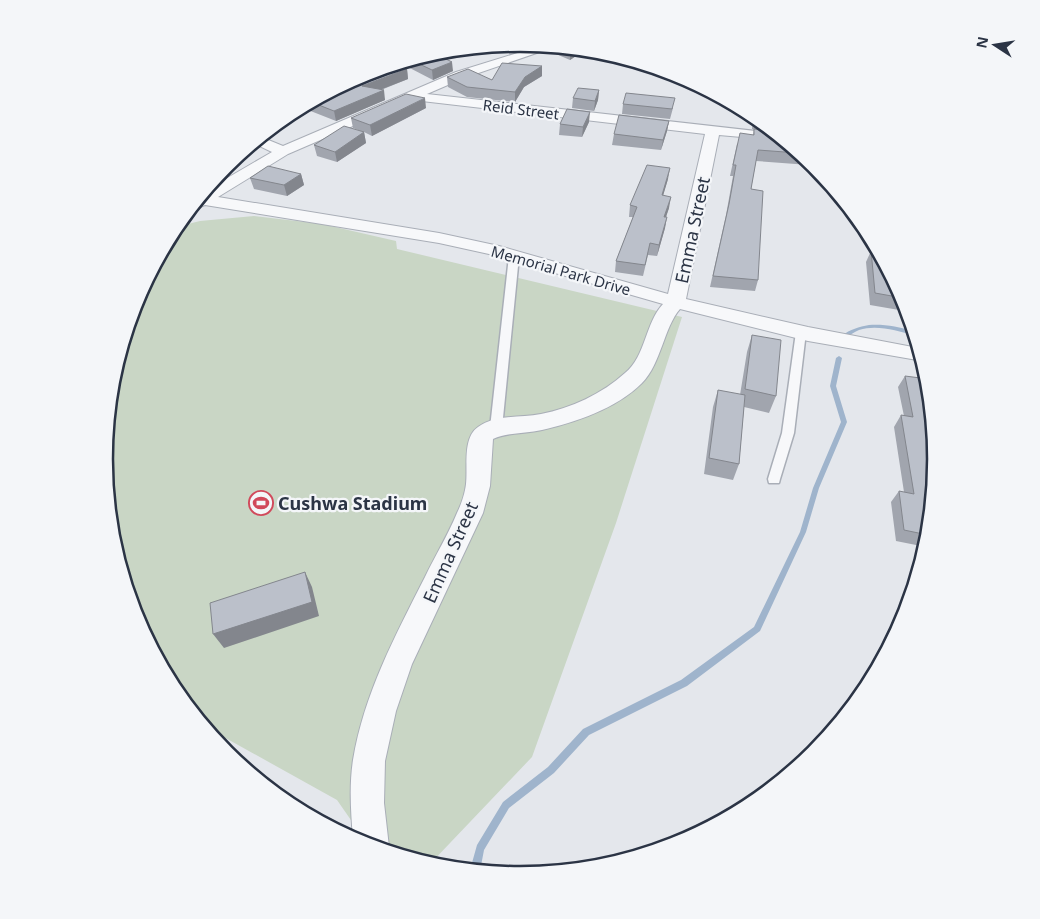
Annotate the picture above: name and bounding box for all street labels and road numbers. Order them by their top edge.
street label: Reid Street [482,94,561,124]
street label: Emma Street [669,174,715,286]
street label: Memorial Park Drive [489,241,633,299]
street label: Emma Street [417,497,483,607]

